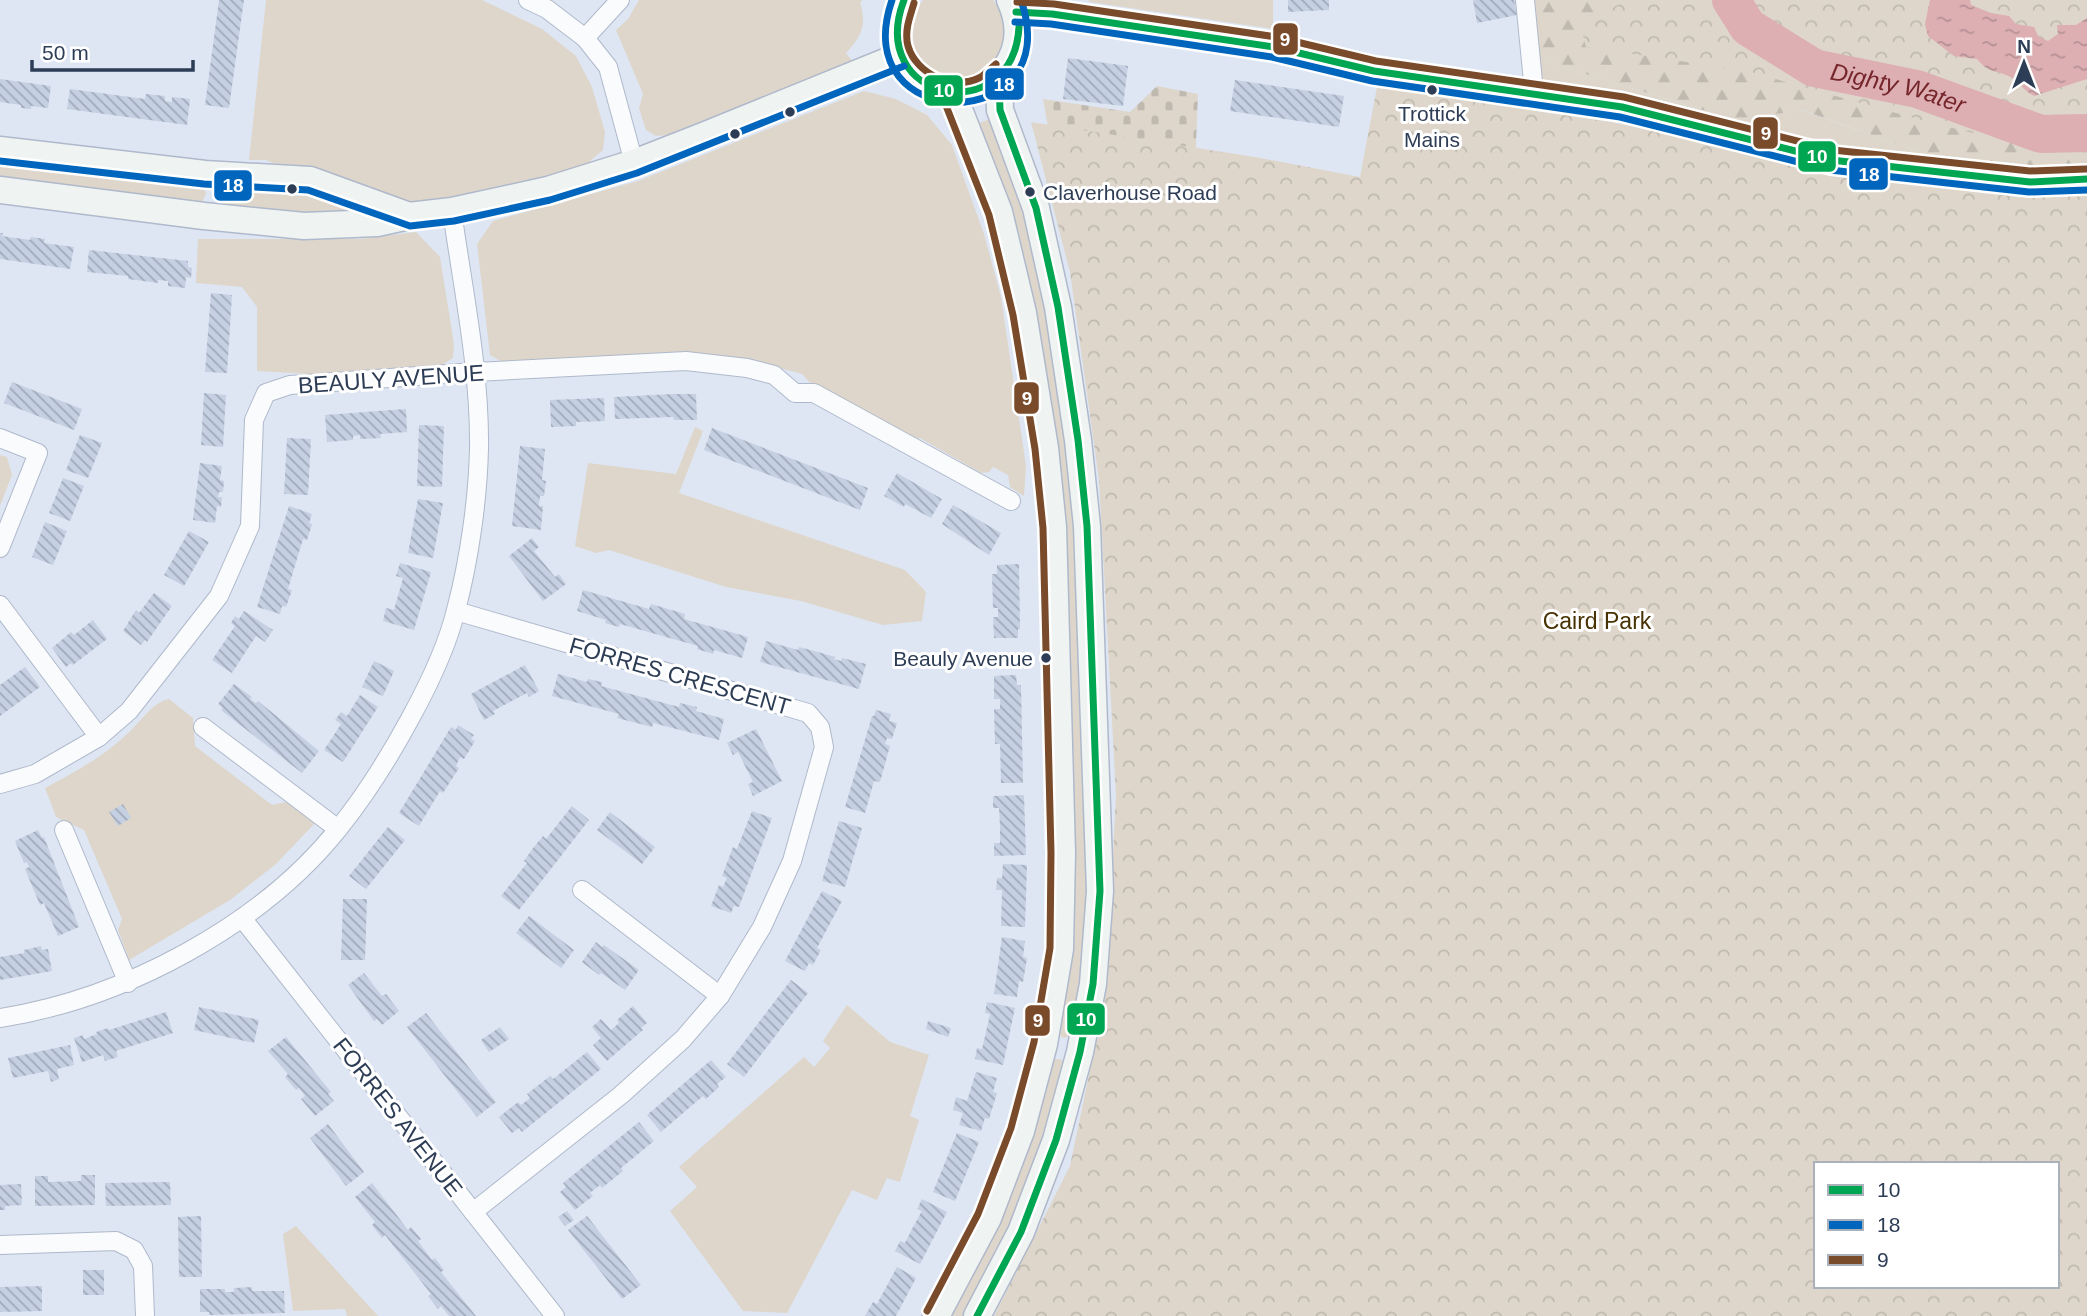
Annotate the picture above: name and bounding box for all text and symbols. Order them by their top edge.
line badge: 9 [1272,22,1299,56]
scale bar [32,28,192,72]
north arrow [1989,28,2059,98]
text: 9 [1280,29,1290,50]
text: N [2017,36,2031,57]
text: 50 m [42,41,89,64]
water label: Dighty Water [1828,58,1970,119]
line badge: 18 [984,67,1025,101]
line badge: 10 [923,74,964,107]
text: 18 [993,74,1015,95]
text: 10 [933,80,955,101]
marker: Trottick Mains [1425,83,1439,97]
place label: Trottick Mains [1398,102,1467,151]
unlabelled marker [783,105,797,119]
line badge: 9 [1752,116,1779,150]
text: 9 [1761,123,1771,144]
unlabelled marker [728,127,742,141]
line badge: 10 [1797,140,1837,173]
text: 10 [1806,146,1828,167]
line badge: 18 [1848,157,1889,191]
text: 18 [1858,164,1880,185]
line badge: 18 [213,169,253,202]
text: 18 [222,175,244,196]
place label: Claverhouse Road [1043,181,1217,204]
unlabelled marker [285,182,299,196]
marker: Claverhouse Road [1023,185,1037,199]
street label: BEAULY AVENUE [297,360,485,398]
line badge: 9 [1013,381,1040,415]
text: 9 [1022,388,1032,409]
park label: Caird Park [1543,608,1652,634]
street label: FORRES CRESCENT [566,632,794,720]
place label: Beauly Avenue [893,647,1033,670]
marker: Beauly Avenue [1039,651,1053,665]
line badge: 10 [1066,1002,1106,1036]
line badge: 9 [1024,1004,1051,1037]
text: 10 [1075,1009,1097,1030]
text: 9 [1033,1010,1043,1031]
street label: FORRES AVENUE [328,1033,468,1201]
legend [1814,1162,2059,1288]
text: 10 [1877,1178,1900,1201]
text: 18 [1877,1213,1900,1236]
text: 9 [1877,1248,1889,1271]

